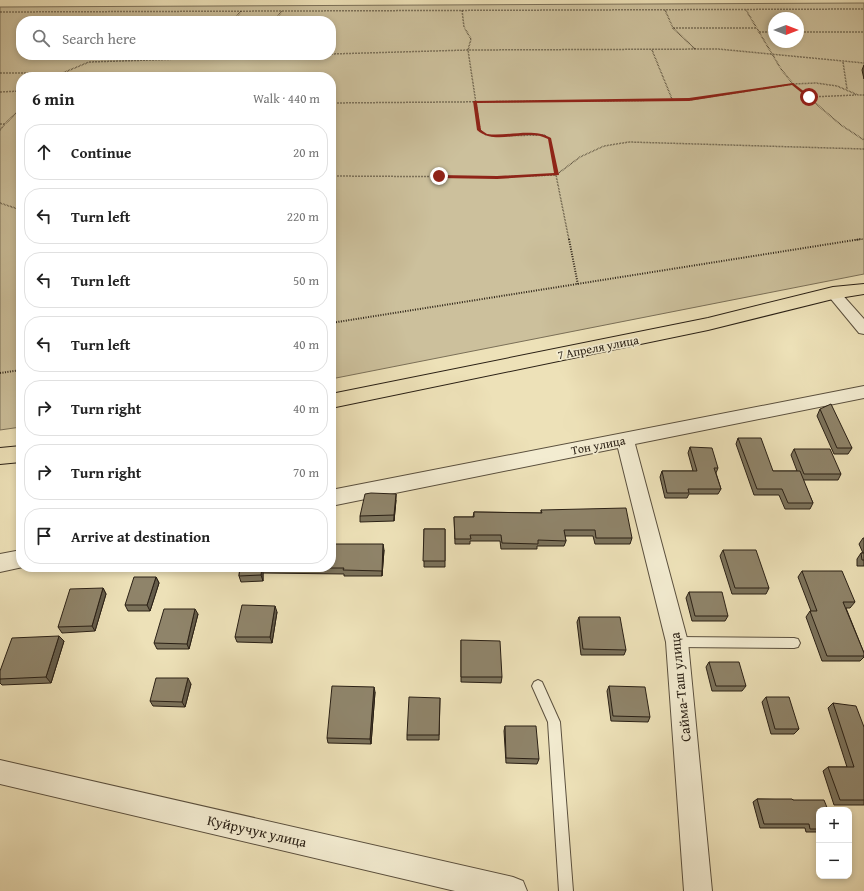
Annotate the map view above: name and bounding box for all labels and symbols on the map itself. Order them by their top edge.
north arrow [768,12,804,48]
route start [800,88,818,106]
route end [430,167,448,185]
street label: 7 Апреля улица [556,331,640,363]
street label: Тон улица [569,431,627,459]
street label: Сайма-Таш улица [664,631,696,743]
street label: Куйручук улица [205,810,309,852]

